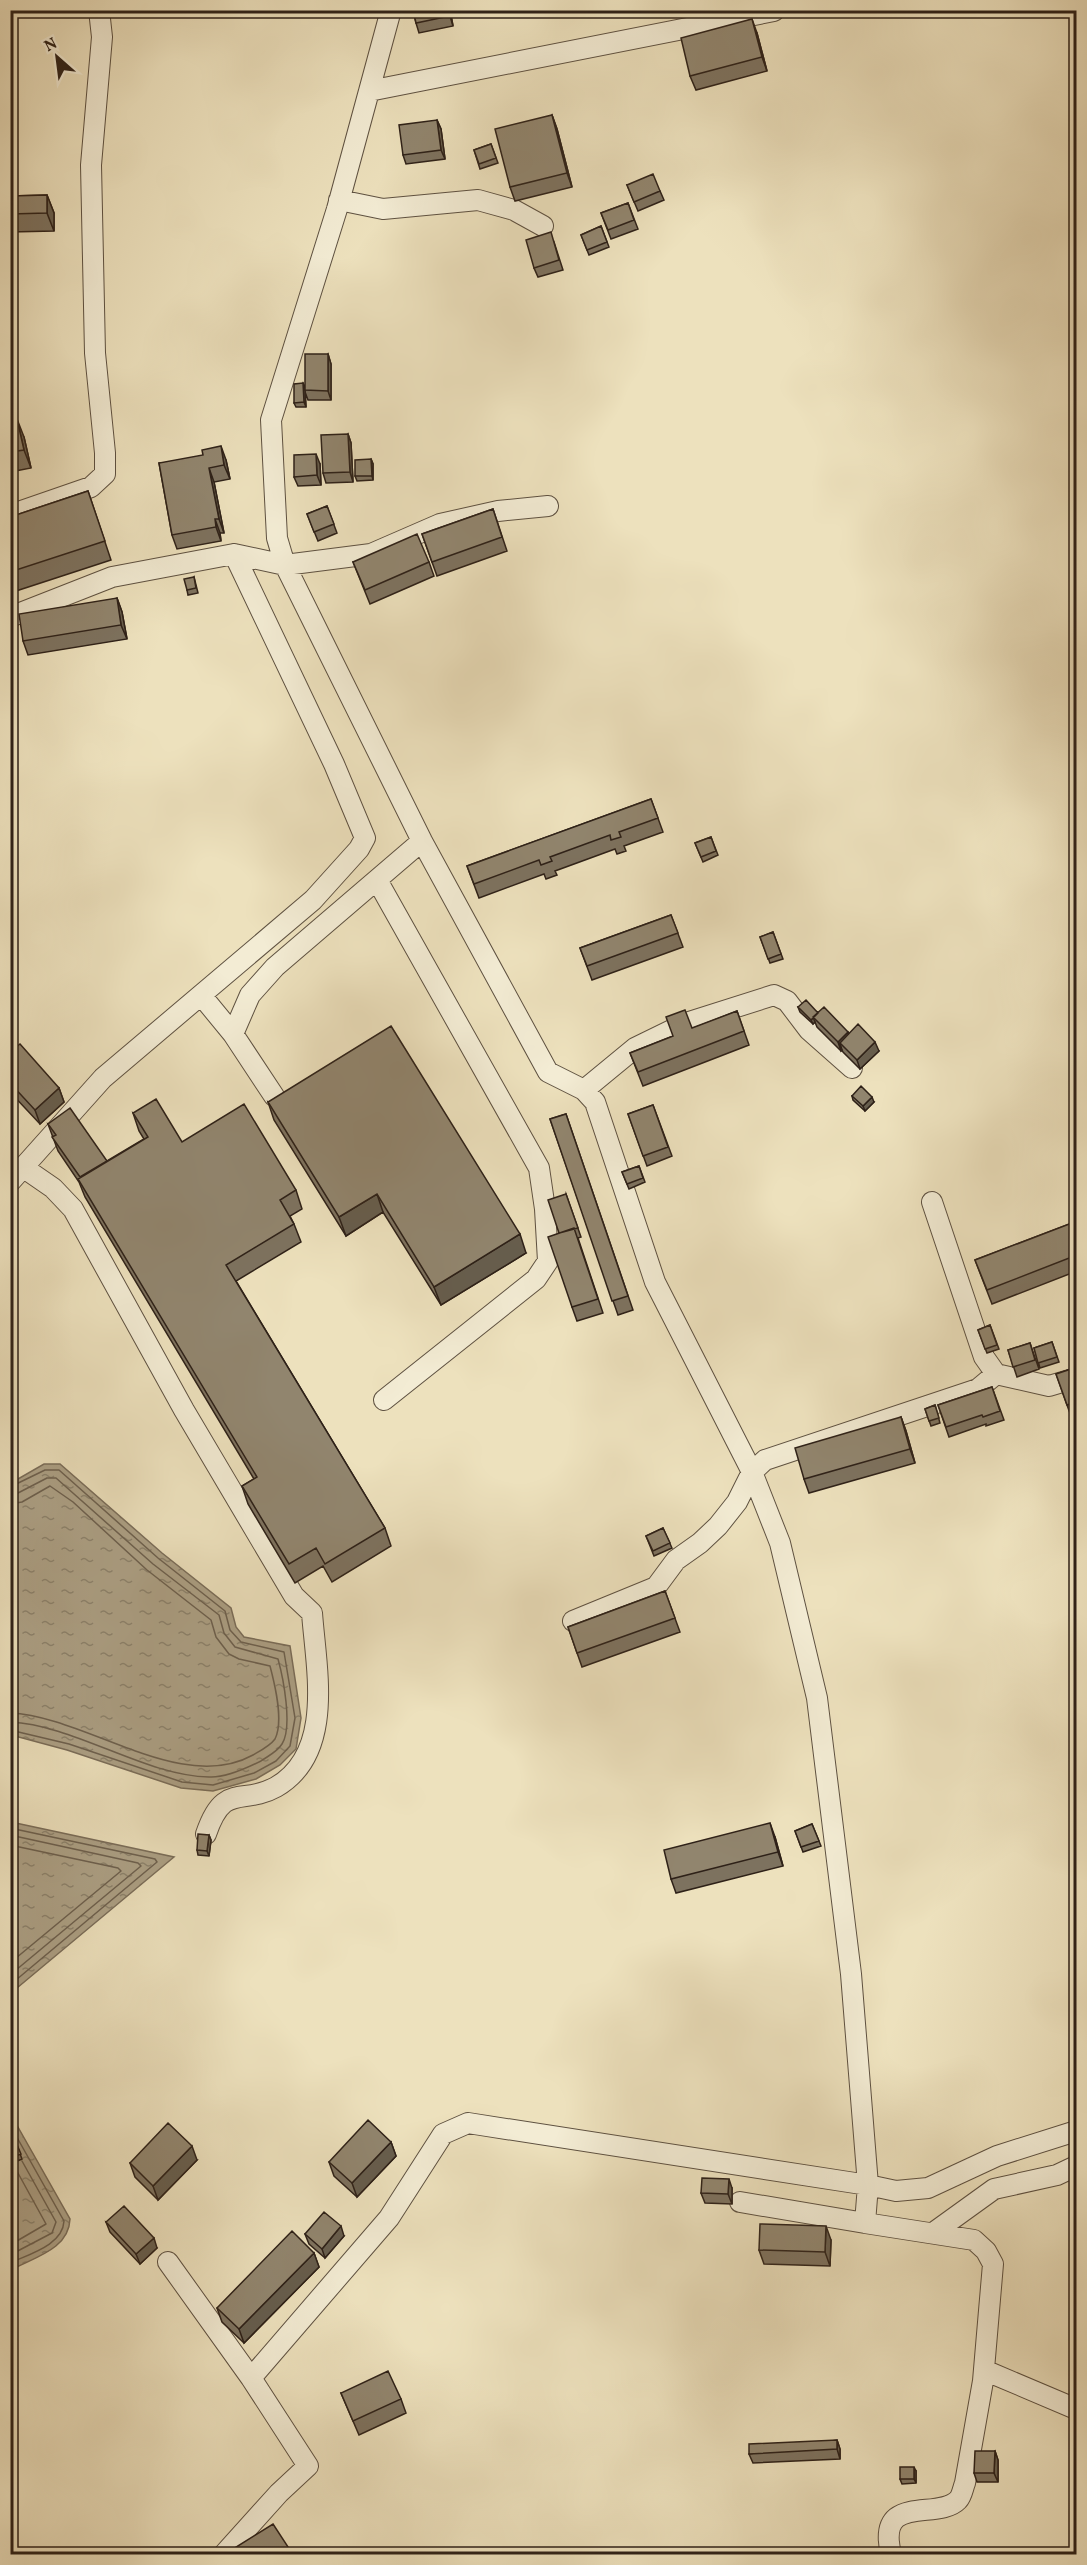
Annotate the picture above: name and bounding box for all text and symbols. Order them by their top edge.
north arrow [27,27,87,87]
text: N [41,33,62,58]

